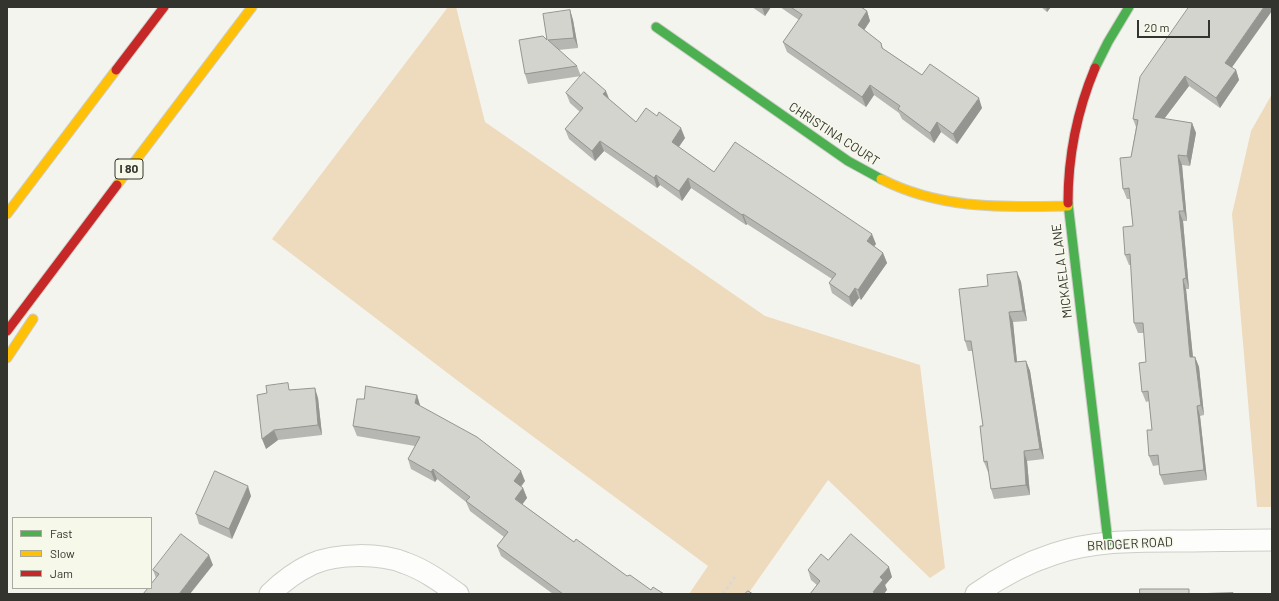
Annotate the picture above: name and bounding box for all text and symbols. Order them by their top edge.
scale bar [1139,12,1212,38]
text: 20 m [1144,20,1170,34]
street label: CHRISTINA COURT [786,99,882,169]
road number: I 80 [115,159,143,179]
street label: MICKAELA LANE [1048,223,1076,319]
legend [12,517,152,589]
text: Fast [50,526,73,540]
street label: BRIDGER ROAD [1087,534,1173,554]
text: Slow [50,546,75,560]
text: Jam [50,566,73,580]

